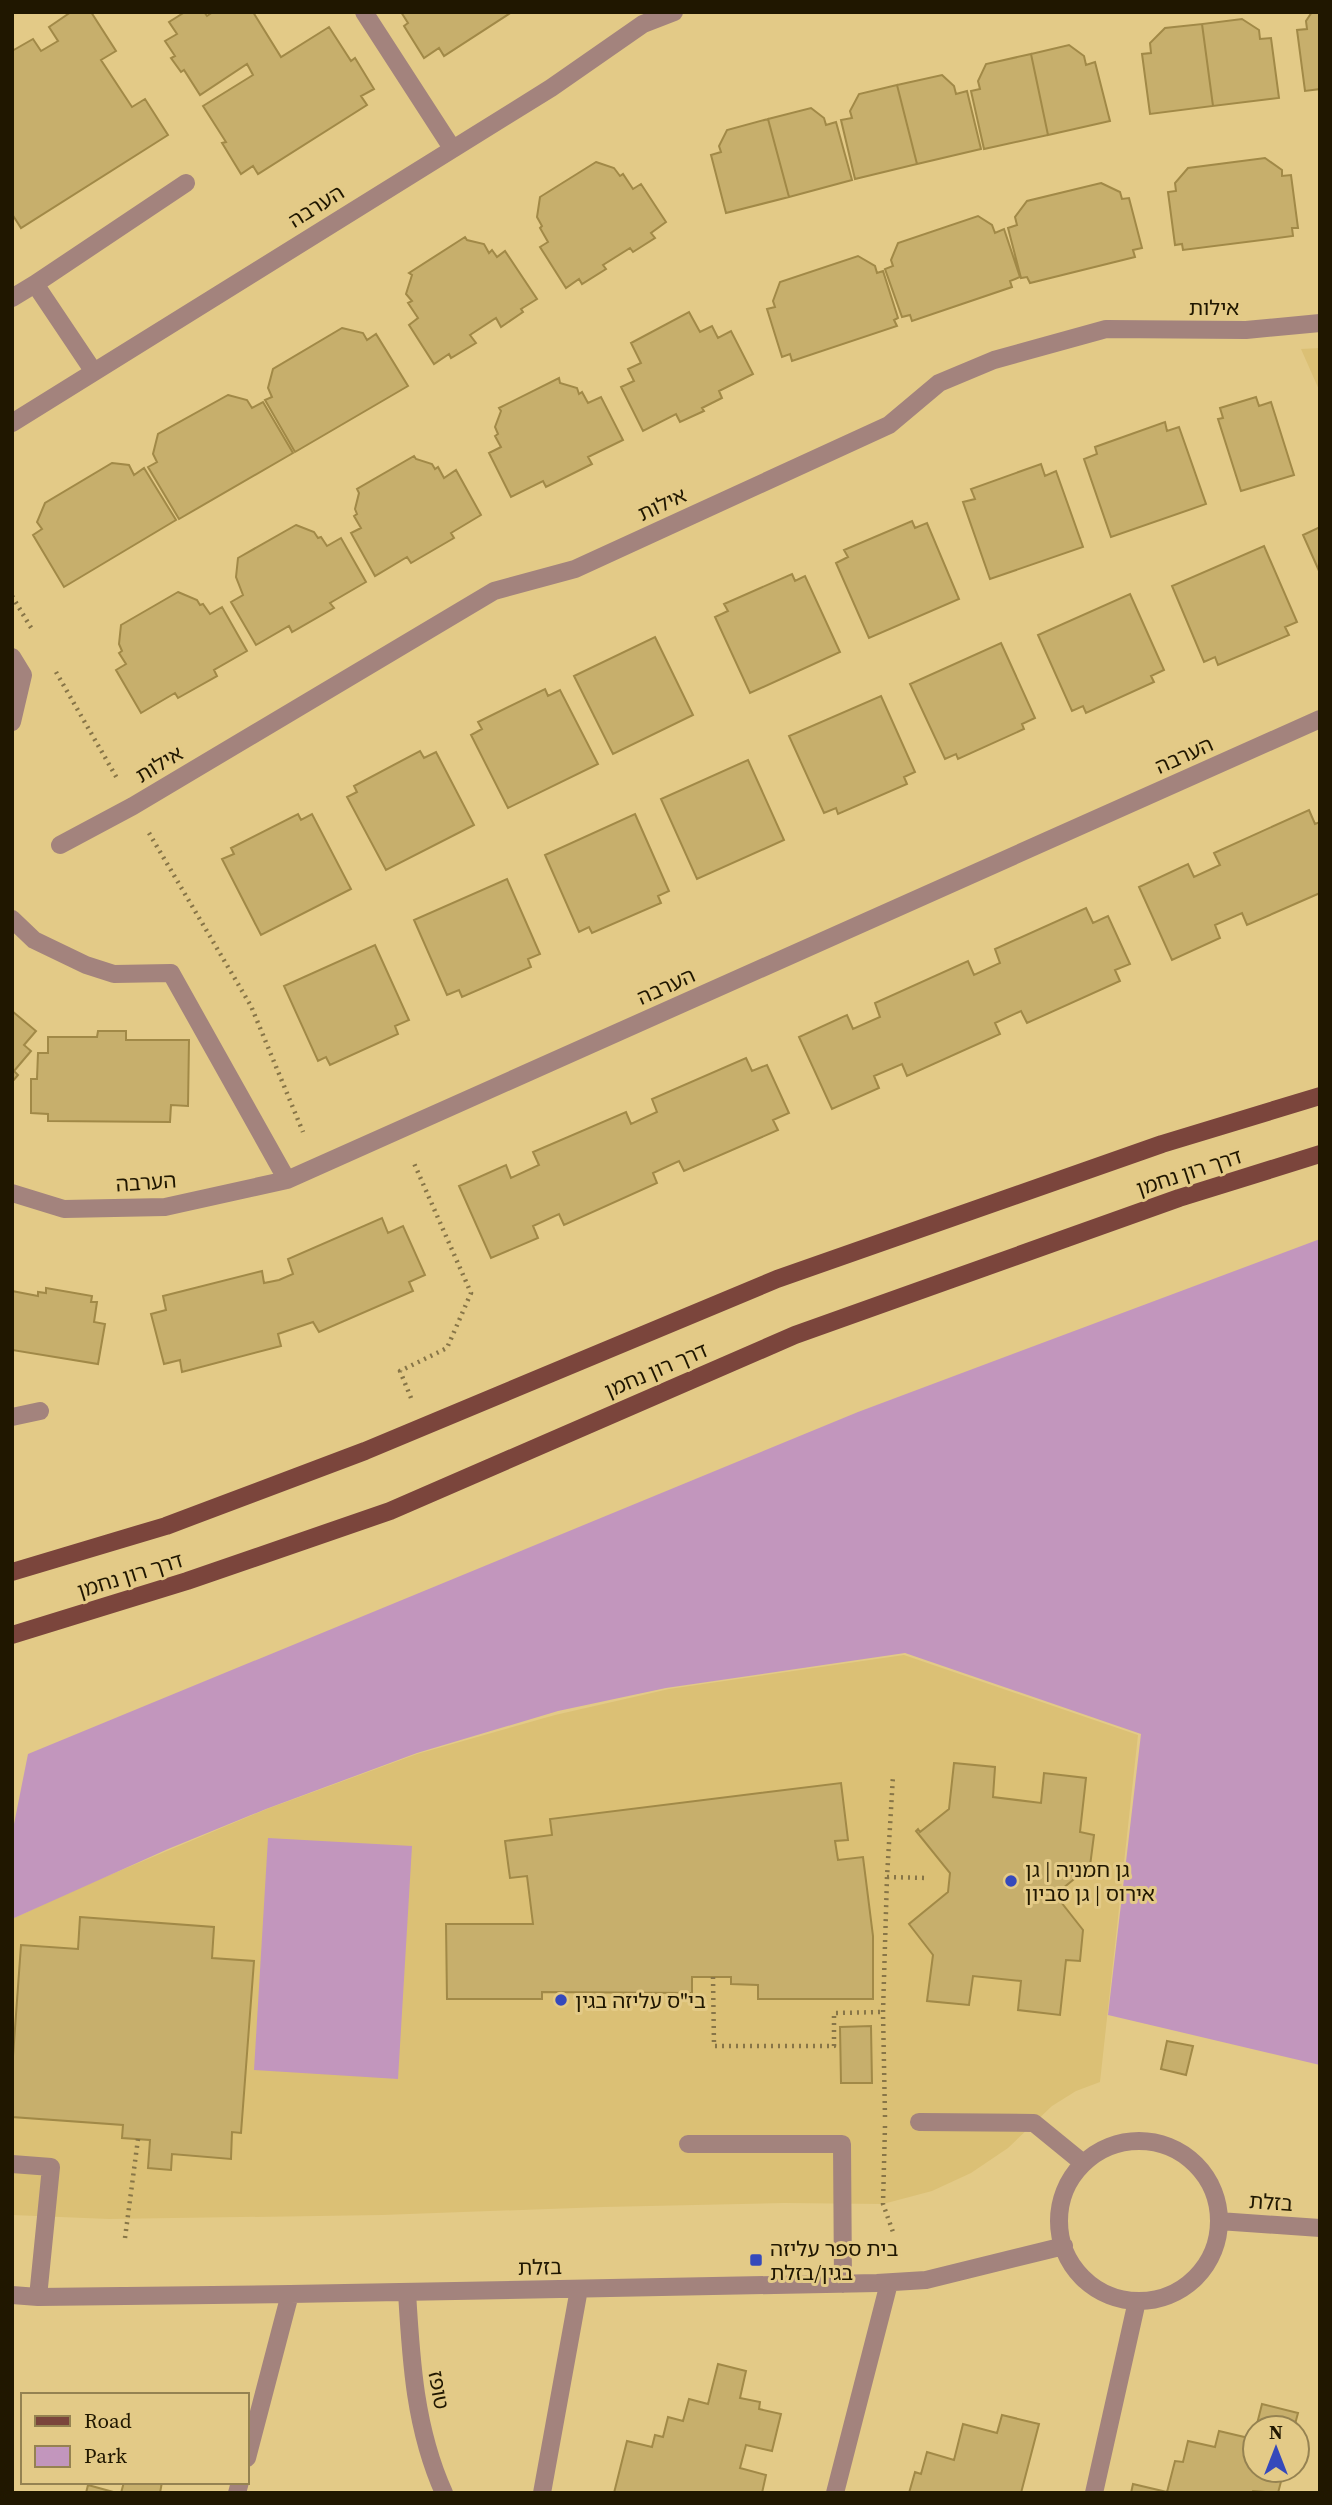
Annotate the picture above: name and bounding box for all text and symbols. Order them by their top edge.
street label: הערבה [282,178,350,234]
street label: אילות [1189,293,1239,322]
street label: אילות [633,480,691,528]
street label: הערבה [1150,729,1218,781]
street label: אילות [130,739,188,789]
street label: הערבה [632,960,700,1012]
street label: דרך רון נחמן [1133,1141,1245,1203]
street label: הערבה [115,1165,177,1199]
street label: דרך רון נחמן [600,1335,712,1405]
street label: דרך רון נחמן [73,1545,187,1605]
place label: גן חמניה | גן אירוס | גן סביון [1025,1855,1155,1908]
marker: גן חמניה | גן אירוס | גן סביון [1003,1873,1019,1889]
place label: בי"ס עליזה בגין [575,1986,706,2015]
marker: בי"ס עליזה בגין [553,1992,569,2008]
street label: בזלת [1248,2186,1294,2218]
place label: בית ספר עליזה בגין/בזלת [770,2234,899,2287]
street label: בזלת [518,2252,562,2282]
marker: בית ספר עליזה בגין/בזלת [748,2252,764,2268]
street label: טופז [421,2368,457,2412]
legend [21,2393,248,2484]
text: Road [84,2406,132,2435]
north arrow [1241,2414,1311,2484]
text: N [1269,2419,1283,2445]
text: Park [84,2441,128,2470]

